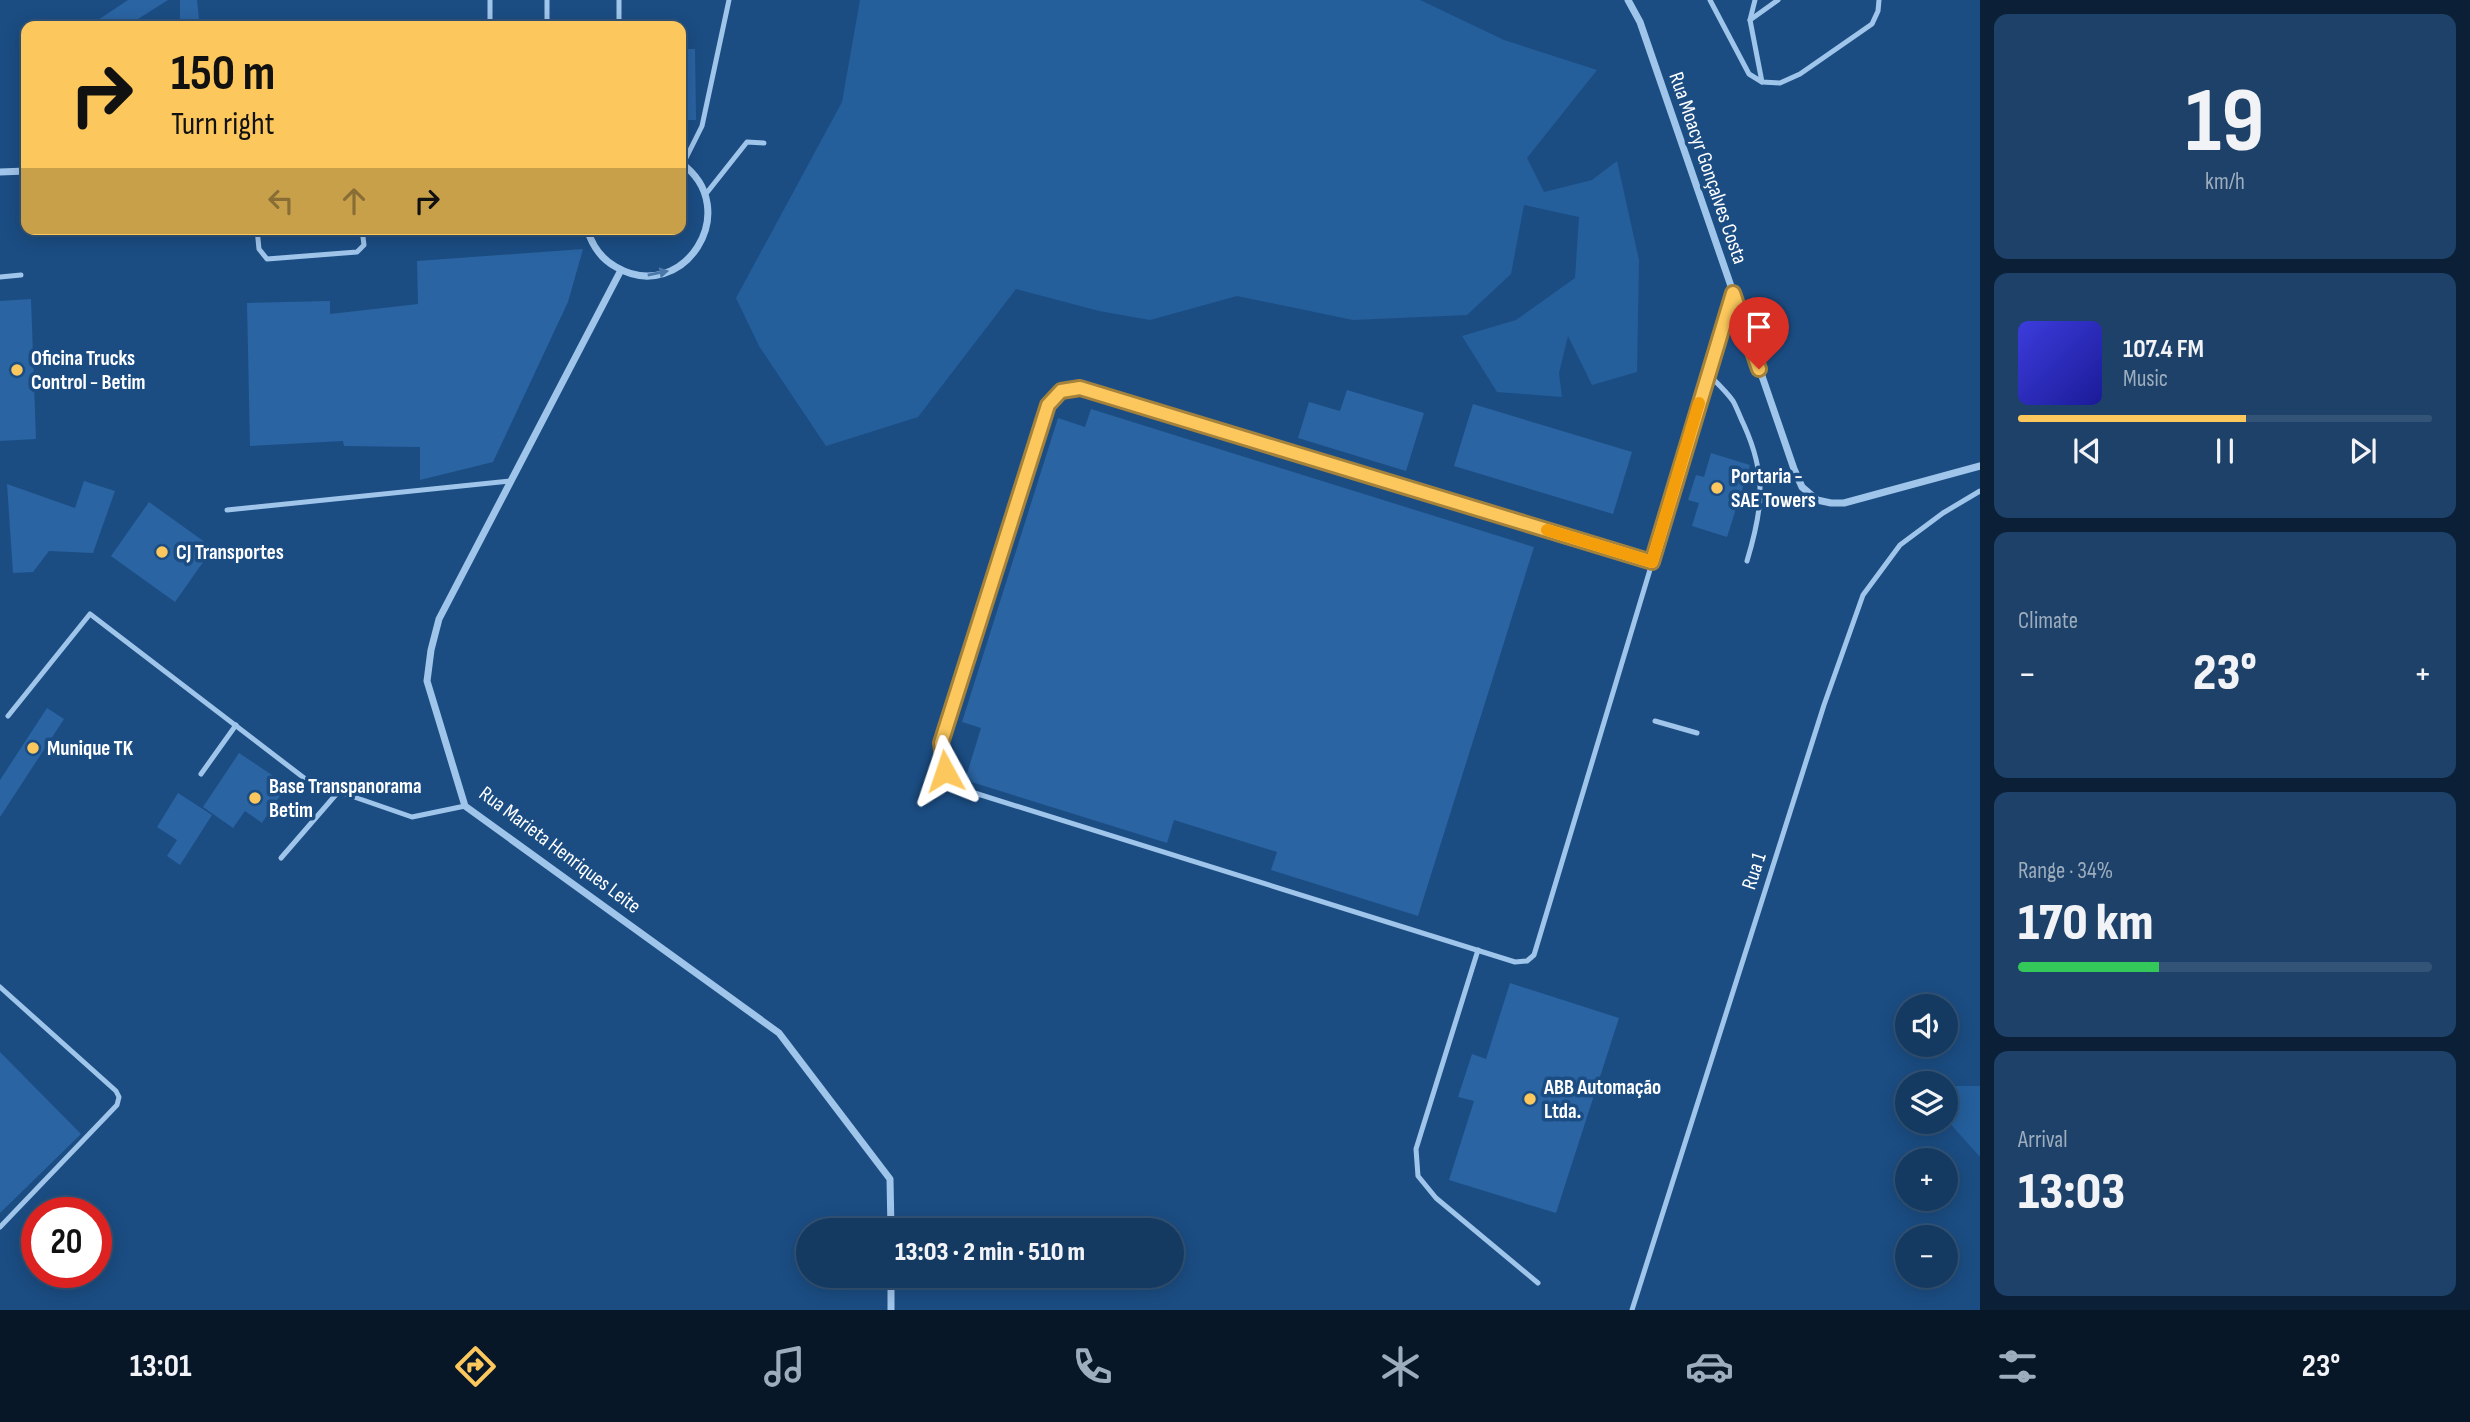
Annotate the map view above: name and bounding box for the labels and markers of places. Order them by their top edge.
pin [1729,297,1789,369]
place label: Oficina Trucks Control - Betim [31,346,145,395]
marker: Oficina Trucks Control - Betim [9,362,25,378]
place label: Portaria - SAE Towers [1731,464,1816,513]
marker: Portaria - SAE Towers [1709,480,1725,496]
place label: CJ Transportes [176,540,284,565]
marker: CJ Transportes [154,544,170,560]
place label: Munique TK [47,736,134,761]
marker: Munique TK [25,740,41,756]
place label: Base Transpanorama Betim [269,774,422,823]
marker: Base Transpanorama Betim [247,790,263,806]
place label: ABB Automação Ltda. [1543,1075,1661,1124]
marker: ABB Automação Ltda. [1522,1091,1538,1107]

